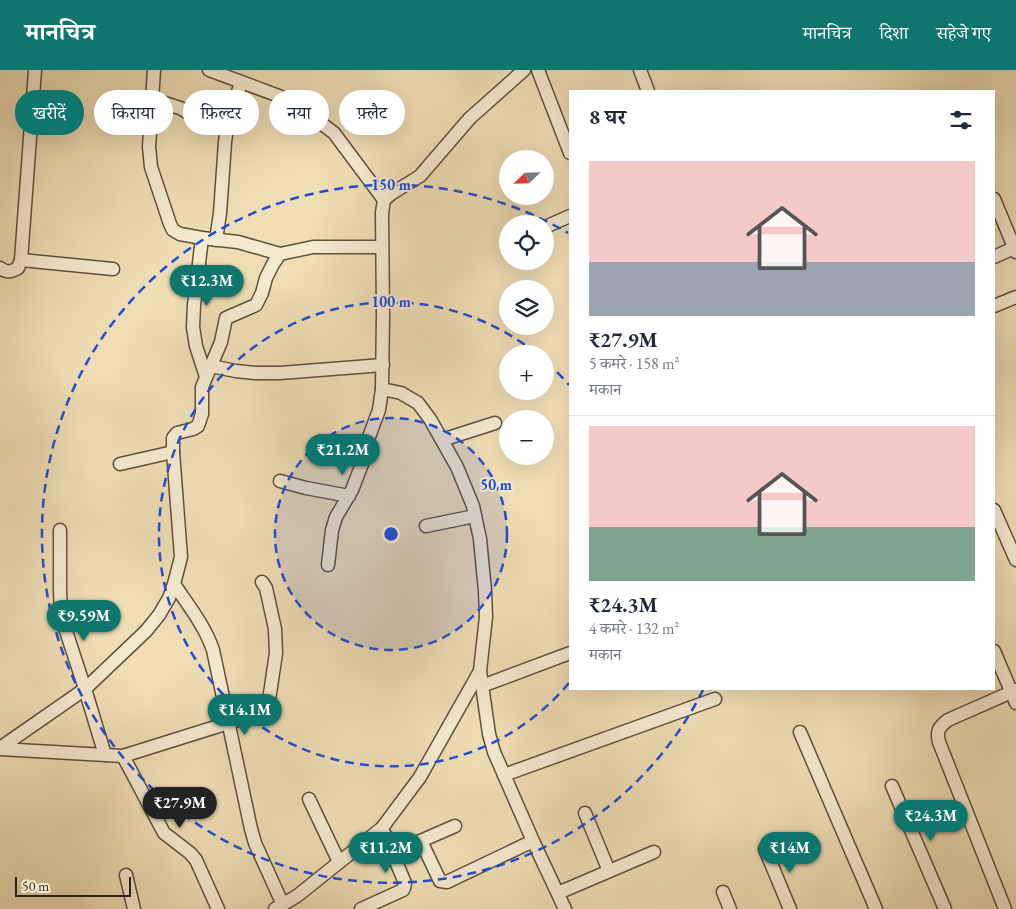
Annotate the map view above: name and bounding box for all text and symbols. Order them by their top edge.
text: मानचित्र [25,16,95,47]
text: मानचित्र [803,21,852,44]
text: दिशा [880,21,908,44]
text: सहेजे गए [936,21,991,44]
chip: खरीदें [15,90,84,135]
chip: किराया [94,90,173,135]
chip: फ़िल्टर [183,90,259,135]
chip: नया [269,90,329,135]
chip: फ़्लैट [339,90,405,135]
text: 8 घर [589,103,626,130]
icon: filters [947,106,975,134]
north arrow [499,150,554,205]
map controls [499,150,554,465]
text: 150 m [371,175,411,194]
icon: home [737,193,827,283]
button: locate [499,215,554,270]
pin: ₹12.3M [166,264,248,307]
text: ₹12.3M [181,270,233,291]
button: layers [499,280,554,335]
text: 100 m [371,292,411,311]
text: ₹27.9M [589,326,658,353]
button: + [499,345,554,400]
text: 5 कमरे · 158 m² [589,353,679,374]
text: मकान [589,379,621,400]
button: − [499,410,554,465]
pin: ₹21.2M [302,434,384,476]
text: ₹21.2M [317,439,369,460]
icon: home [737,459,827,549]
text: 50 m [480,475,512,494]
centre of rings [382,525,400,543]
text: ₹24.3M [589,591,658,618]
pin: ₹9.59M [43,600,125,642]
text: ₹9.59M [58,605,110,626]
text: 4 कमरे · 132 m² [589,618,679,639]
text: मकान [589,644,621,665]
pin: ₹14.1M [204,694,286,736]
text: ₹14.1M [219,699,271,720]
pin: ₹27.9M [139,786,221,829]
text: ₹27.9M [154,792,206,813]
pin: ₹24.3M [890,800,972,842]
text: ₹24.3M [905,805,957,826]
pin: ₹11.2M [345,832,427,874]
pin: ₹14M [760,832,820,874]
text: ₹11.2M [360,837,412,858]
text: ₹14M [770,837,810,858]
scale bar [15,874,131,897]
text: 50 m [22,877,49,895]

